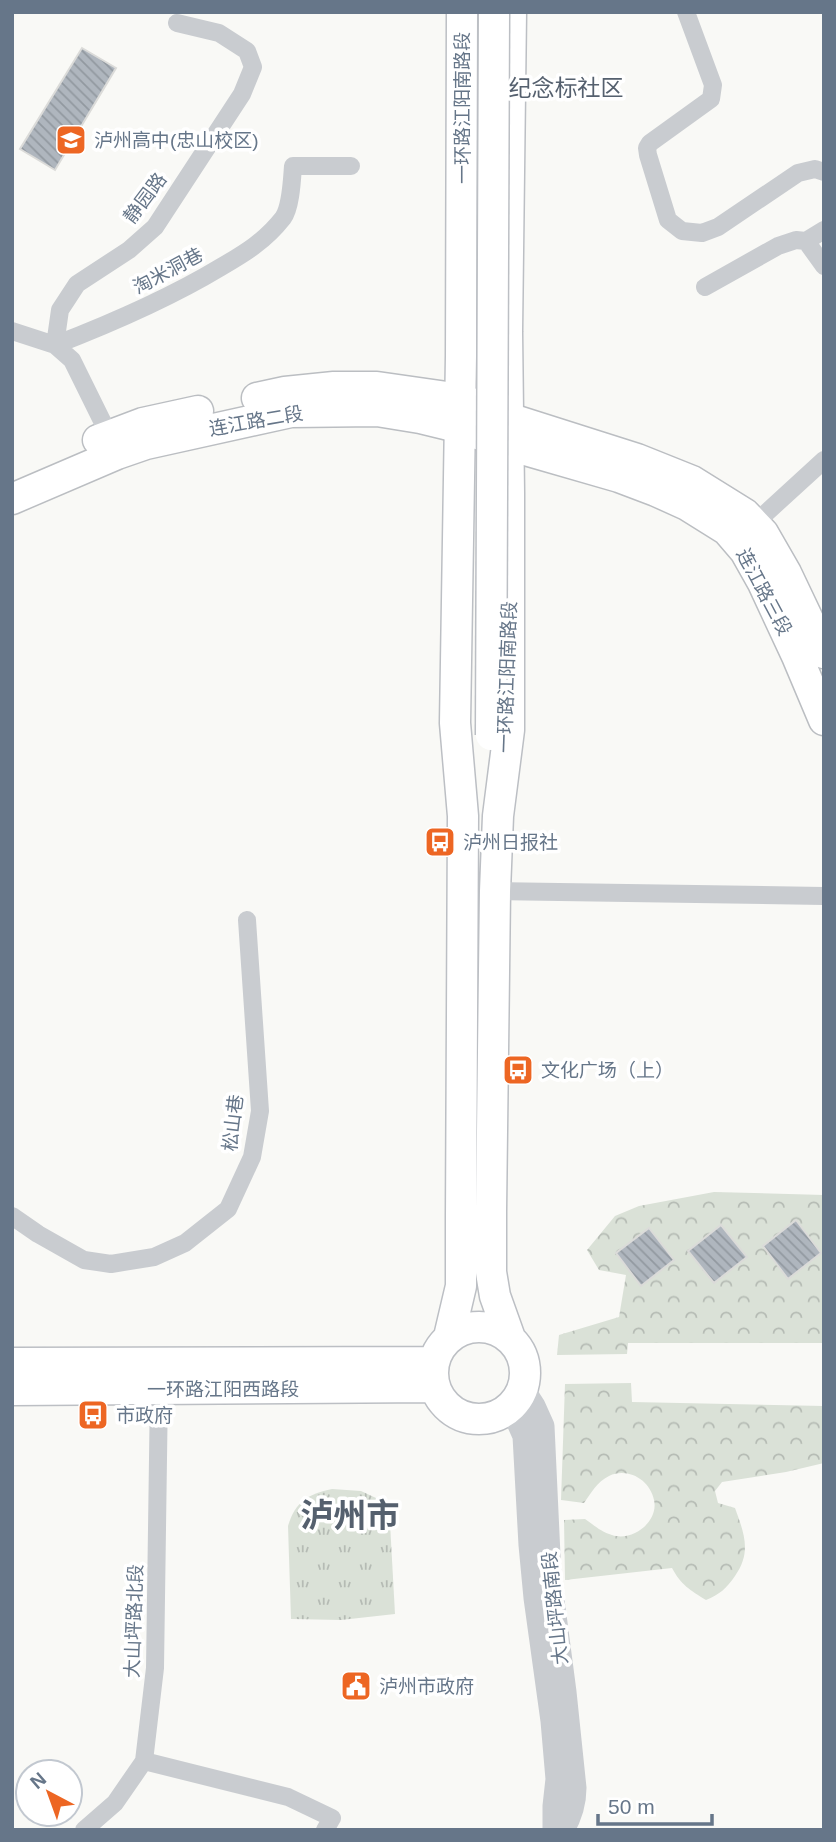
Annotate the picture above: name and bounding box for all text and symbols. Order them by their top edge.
street label: 一环路江阳南路段 [452,32,473,184]
district label: 纪念标社区 [509,75,624,101]
school or university icon: 泸州高中(忠山校区) [54,123,88,157]
place label: 泸州高中(忠山校区) [94,130,259,151]
street label: 静园路 [119,169,171,227]
street label: 淘米洞巷 [130,244,206,298]
street label: 连江路二段 [207,402,305,440]
street label: 连江路三段 [732,545,796,639]
street label: 一环路江阳南路段 [494,601,520,753]
bus stop icon: 泸州日报社 [423,825,457,859]
place label: 泸州日报社 [463,832,558,853]
bus stop icon: 文化广场（上） [501,1053,535,1087]
place label: 文化广场（上） [541,1060,674,1081]
street label: 松山巷 [219,1093,247,1153]
street label: 一环路江阳西路段 [147,1379,299,1400]
bus stop icon: 市政府 [76,1398,110,1432]
place label: 市政府 [116,1405,173,1426]
district label: 泸州市 [301,1497,400,1534]
street label: 大山坪路南段 [539,1550,571,1666]
street label: 大山坪路北段 [122,1564,146,1678]
public building icon: 泸州市政府 [339,1669,373,1703]
place label: 泸州市政府 [379,1676,474,1697]
north arrow [14,1758,84,1828]
text: N [26,1768,50,1793]
scale bar [598,1783,712,1827]
text: 50 m [608,1795,655,1818]

